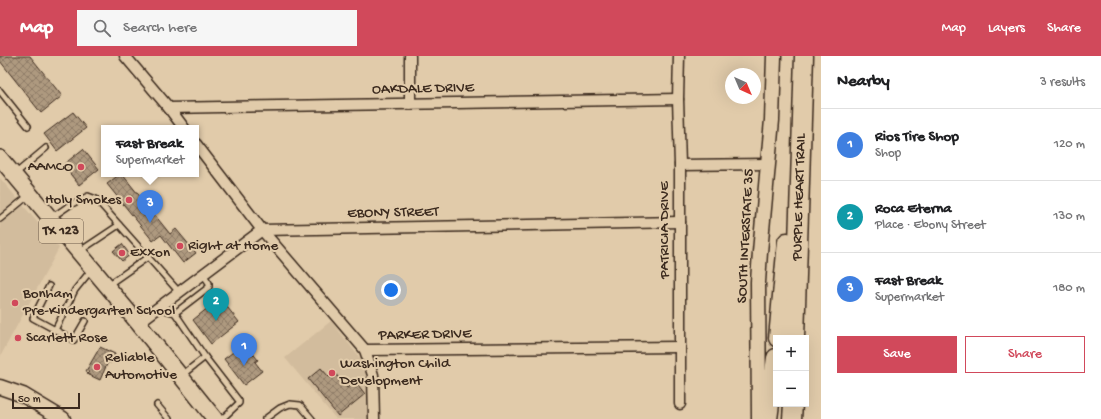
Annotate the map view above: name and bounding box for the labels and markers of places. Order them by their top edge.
place label: AAMCO [28,158,73,176]
marker: AAMCO [76,162,86,172]
pin: 3 [137,190,163,223]
place label: Holy Smokes [45,191,121,209]
marker: Holy Smokes [124,195,134,205]
place label: Right at Home [188,237,278,255]
marker: Right at Home [175,241,185,251]
place label: Exxon [130,244,170,262]
marker: Exxon [117,248,127,258]
place label: Bonham Pre-Kindergarten School [22,285,175,320]
pin: 2 [203,288,229,321]
marker: Bonham Pre-Kindergarten School [10,298,20,308]
place label: Scarlett Rose [26,329,108,347]
marker: Scarlett Rose [13,333,23,343]
pin: 1 [231,333,257,366]
place label: Reliable Automotive [105,349,177,384]
place label: Washington Child Development [339,355,451,390]
marker: Reliable Automotive [92,362,102,372]
marker: Washington Child Development [327,368,337,378]

